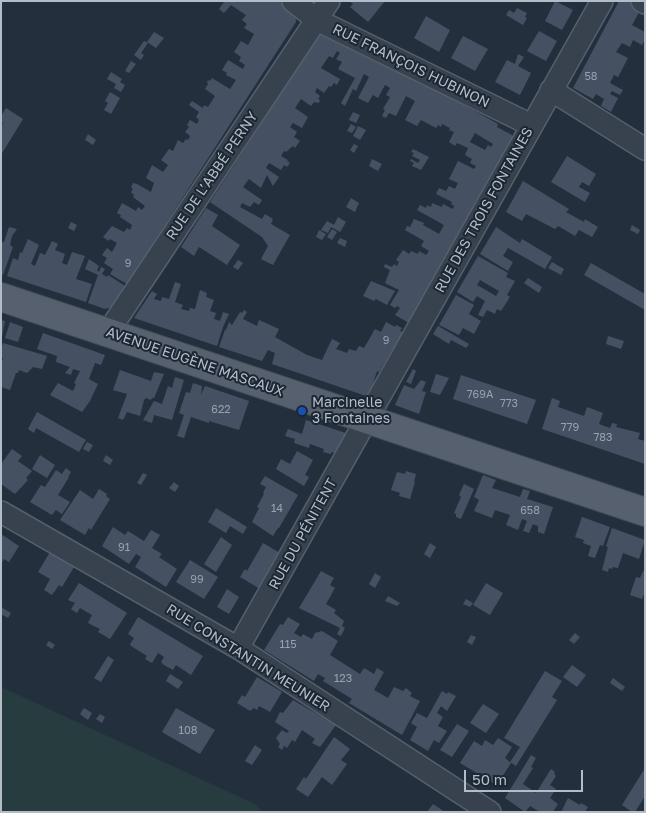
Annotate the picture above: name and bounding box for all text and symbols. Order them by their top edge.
street label: RUE FRANÇOIS HUBINON [330,21,492,111]
house number: 58 [584,70,598,84]
street label: RUE DE L’ABBÉ PERNY [163,109,261,243]
street label: RUE DES TROIS FONTAINES [431,124,537,296]
house number: 9 [125,257,131,271]
street label: AVENUE EUGÈNE MASCAUX [104,324,286,400]
house number: 9 [383,334,389,348]
house number: 769A [467,388,493,402]
place label: Marcinelle 3 Fontaines [312,395,390,428]
house number: 773 [500,397,518,411]
house number: 622 [211,403,231,417]
marker: Marcinelle 3 Fontaines [296,405,308,417]
house number: 779 [561,421,579,435]
house number: 783 [594,431,612,445]
street label: RUE DU PÉNITENT [265,476,341,592]
house number: 14 [271,502,283,516]
house number: 658 [520,504,540,518]
house number: 91 [118,541,130,555]
house number: 99 [190,573,204,587]
street label: RUE CONSTANTIN MEUNIER [163,601,333,715]
house number: 115 [279,638,297,652]
house number: 123 [334,672,352,686]
house number: 108 [179,724,197,738]
scale bar [466,760,585,792]
text: 50 m [472,770,507,788]

